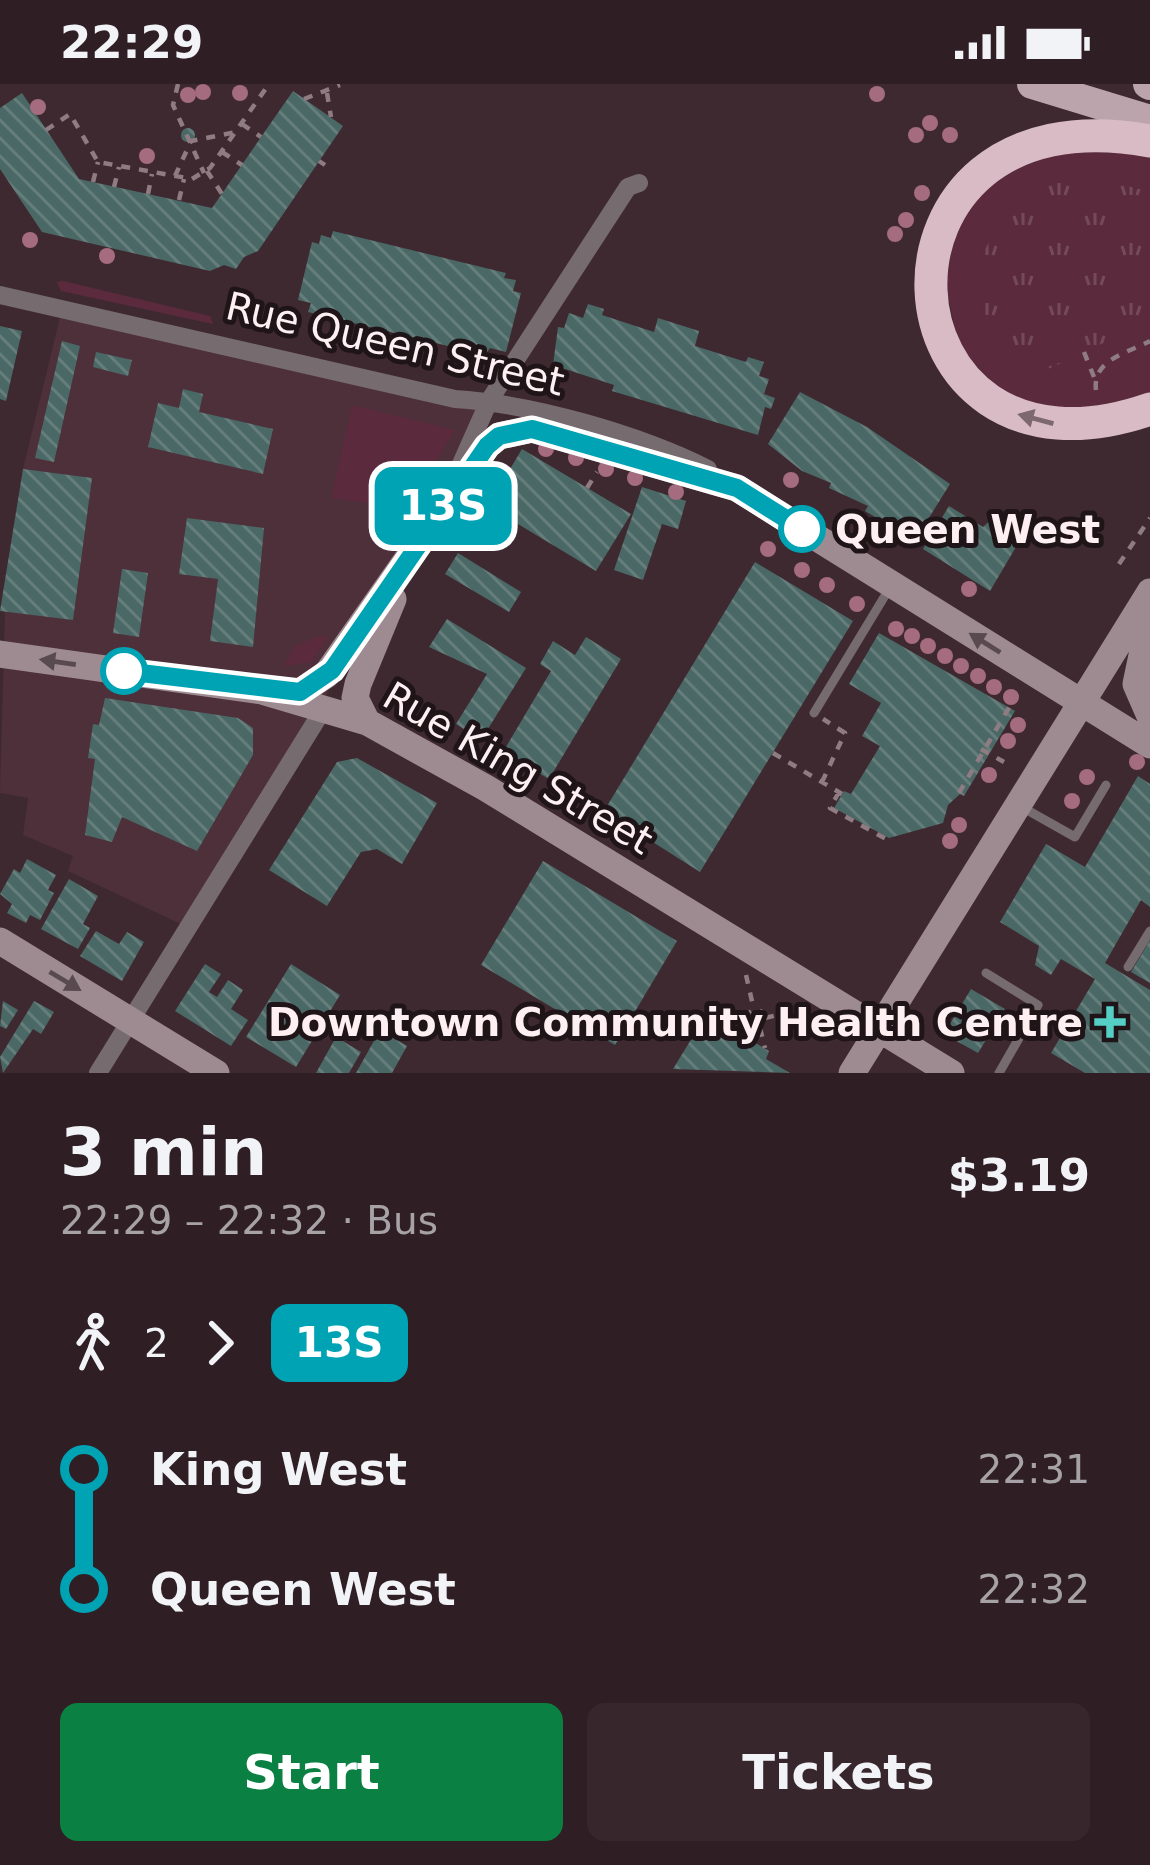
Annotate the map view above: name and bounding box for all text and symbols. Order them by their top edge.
text: 22:29 [60,16,203,69]
street label: Rue Queen Street [222,283,568,405]
one-way arrow [1018,409,1055,428]
line badge: 13S [374,467,512,545]
text: 13S [399,481,487,530]
marker: Queen West [780,507,824,551]
place label: Queen West [835,507,1100,552]
one-way arrow [968,633,1002,654]
unlabelled marker [102,649,146,693]
one-way arrow [39,652,76,671]
street label: Rue King Street [375,673,661,863]
one-way arrow [48,970,82,991]
place label: Downtown Community Health Centre [268,1000,1083,1045]
marker: Downtown Community Health Centre [1094,1006,1126,1038]
text: 3 min [60,1114,267,1191]
text: $3.19 [948,1149,1090,1202]
text: 22:29 – 22:32 · Bus [60,1198,438,1243]
icon: walk [60,1310,126,1376]
icon: forward [187,1310,253,1376]
text: 13S [295,1318,384,1367]
text: 2 [144,1321,169,1366]
text: King West [150,1443,407,1496]
text: 22:31 [978,1447,1090,1492]
text: Queen West [150,1563,456,1616]
text: 22:32 [978,1567,1090,1612]
button: Start [60,1703,563,1841]
button: Tickets [587,1703,1090,1841]

